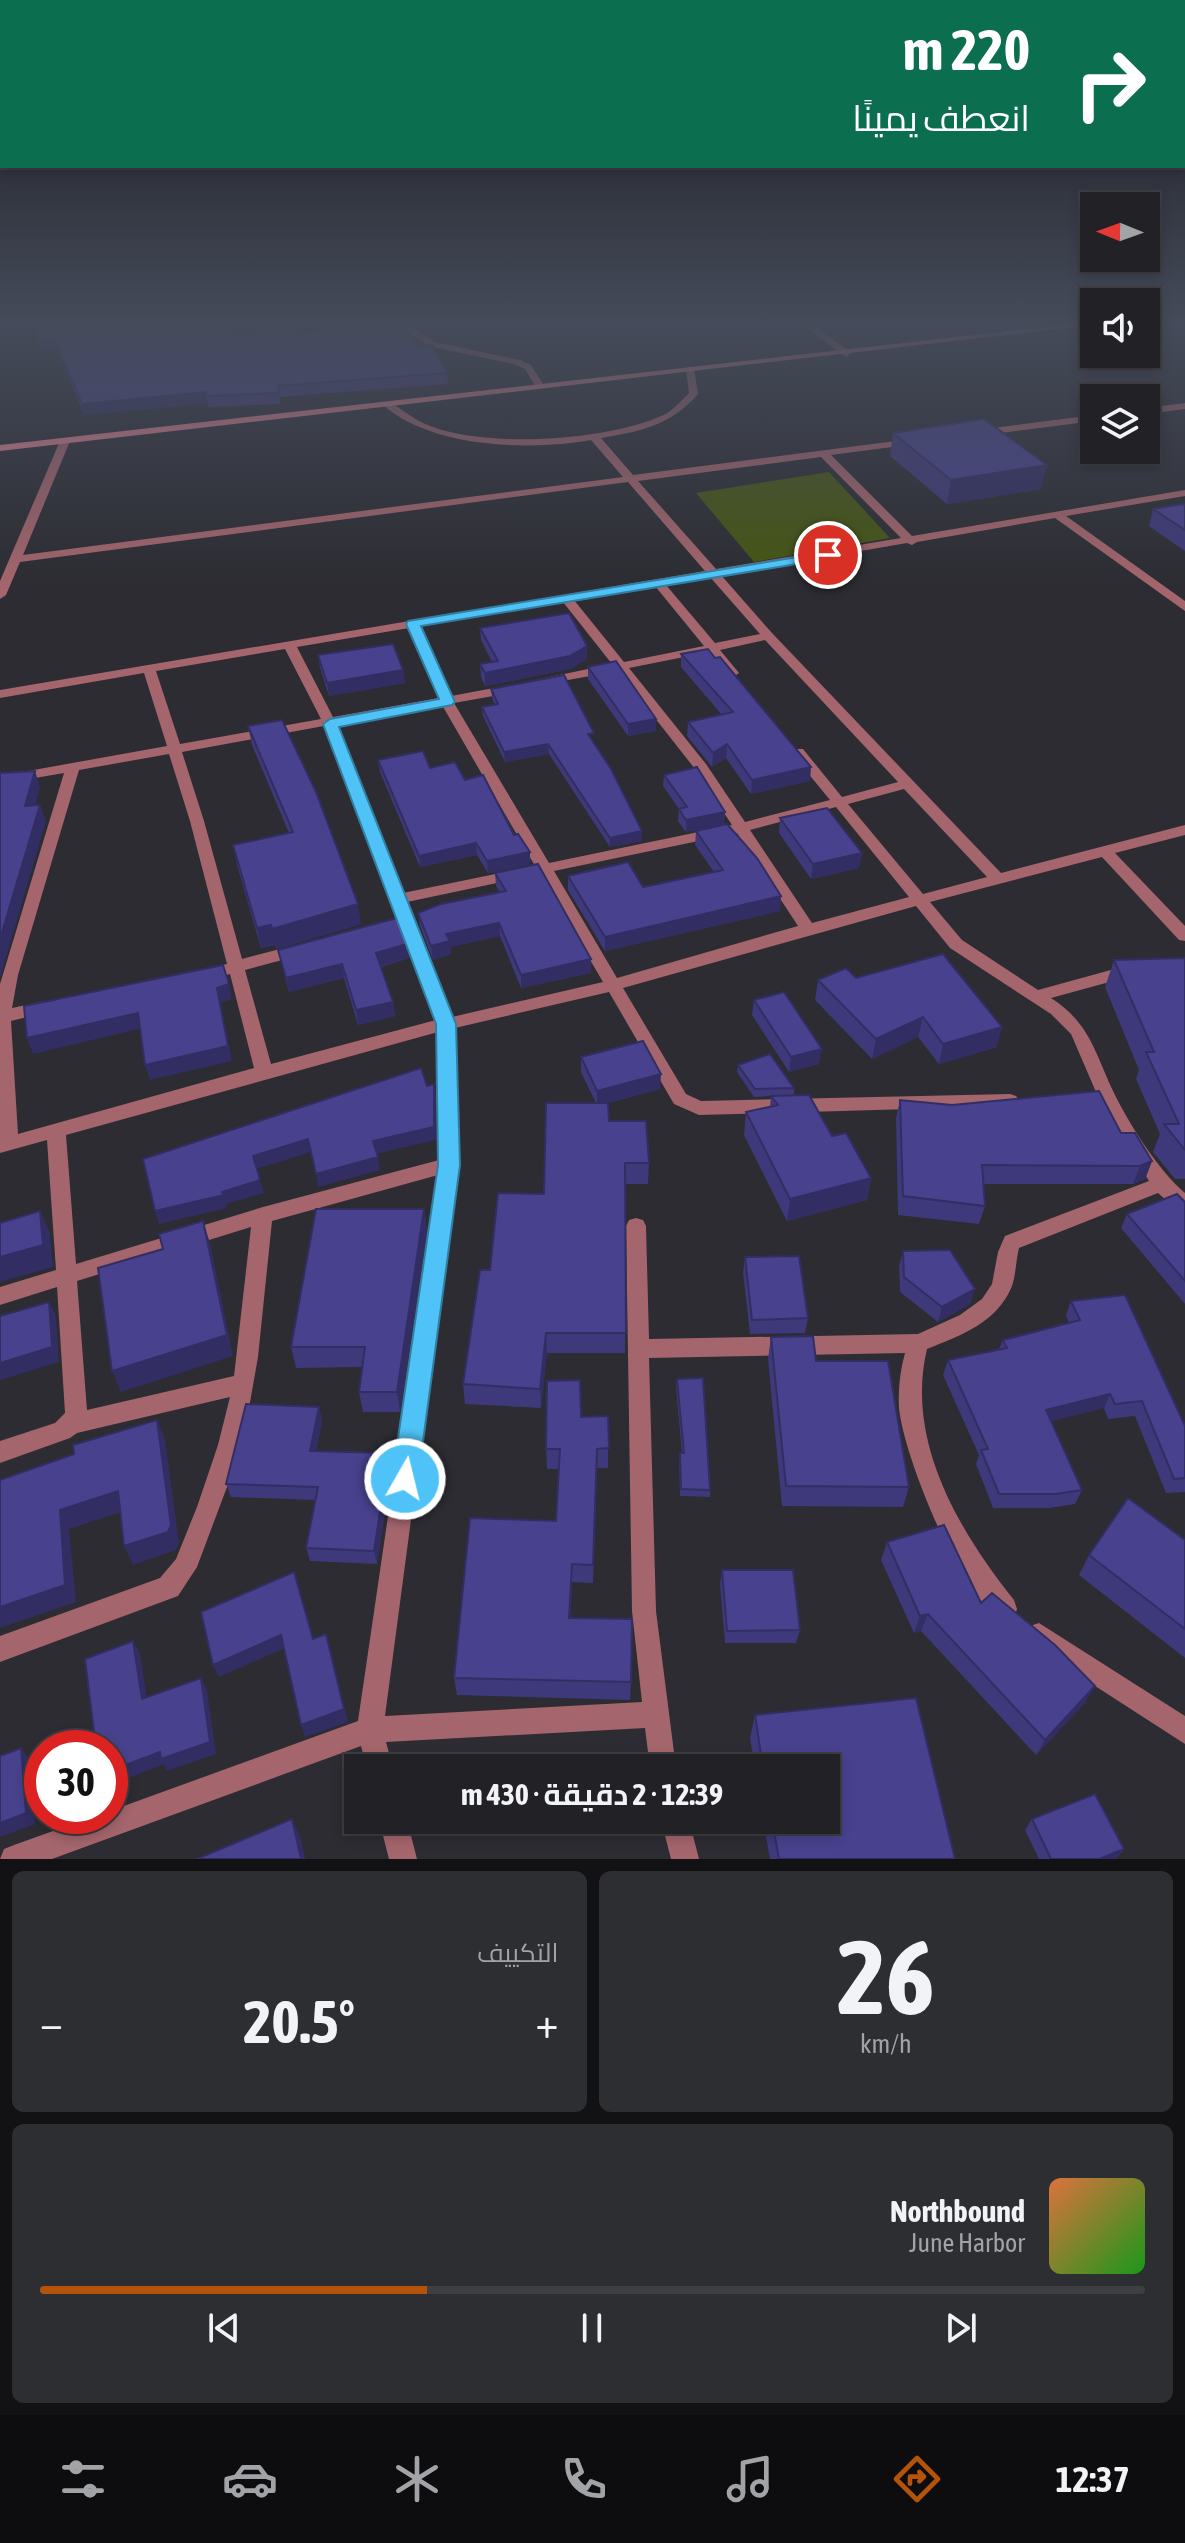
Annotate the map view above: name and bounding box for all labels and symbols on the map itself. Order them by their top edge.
north arrow [1080,192,1160,272]
pin [794,521,862,589]
position arrow [363,1437,447,1521]
speed limit sign: 30 [24,1730,128,1834]

